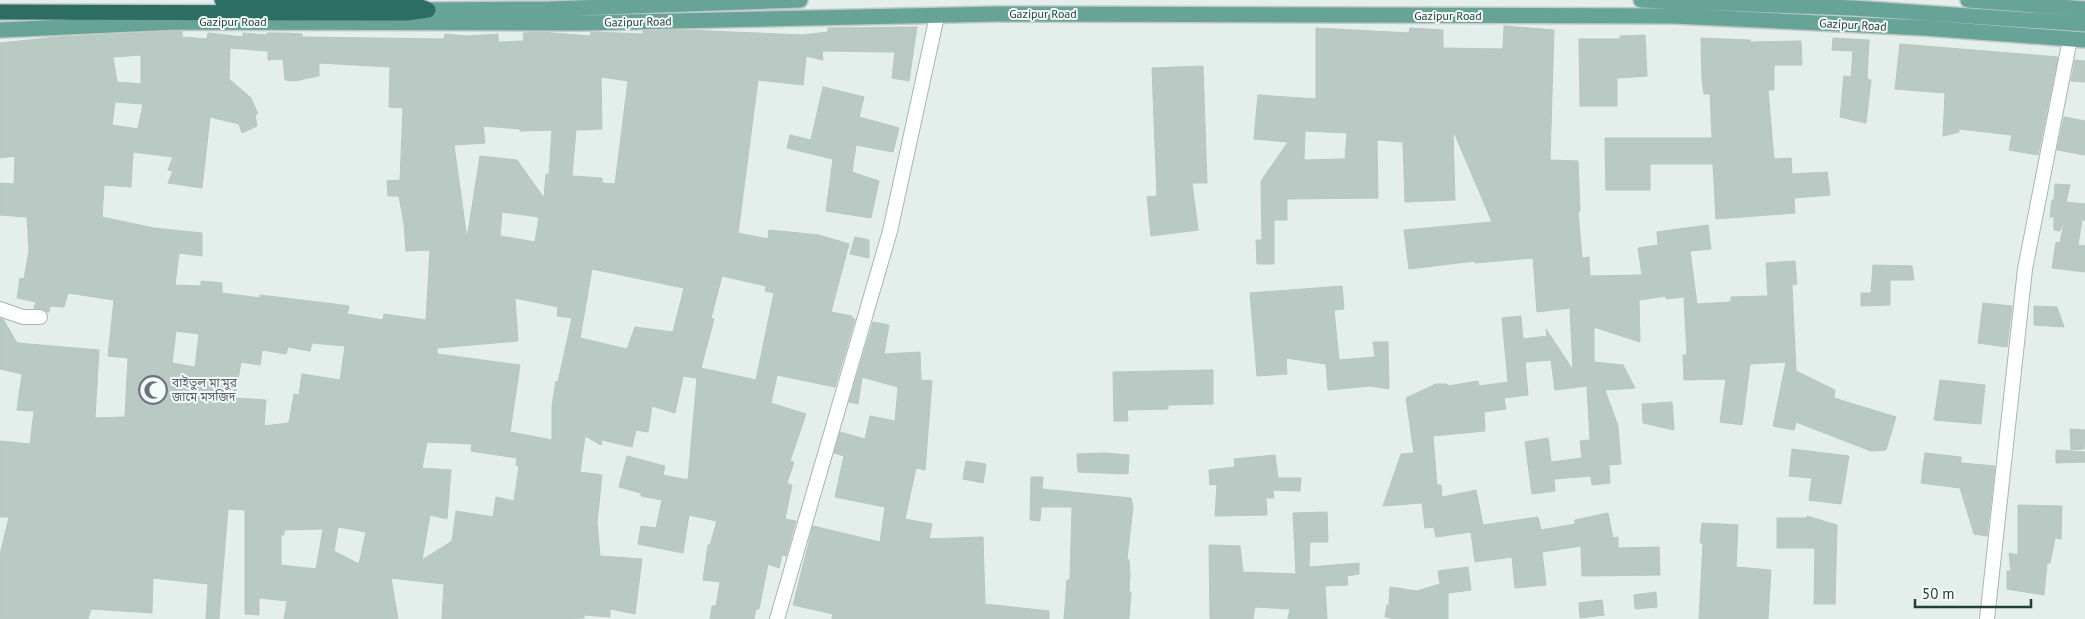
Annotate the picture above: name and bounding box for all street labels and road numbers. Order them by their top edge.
street label: Gazipur Road [1009,6,1077,21]
street label: Gazipur Road [1414,8,1482,23]
street label: Gazipur Road [604,13,672,30]
street label: Gazipur Road [199,14,267,29]
street label: Gazipur Road [1819,15,1887,34]

